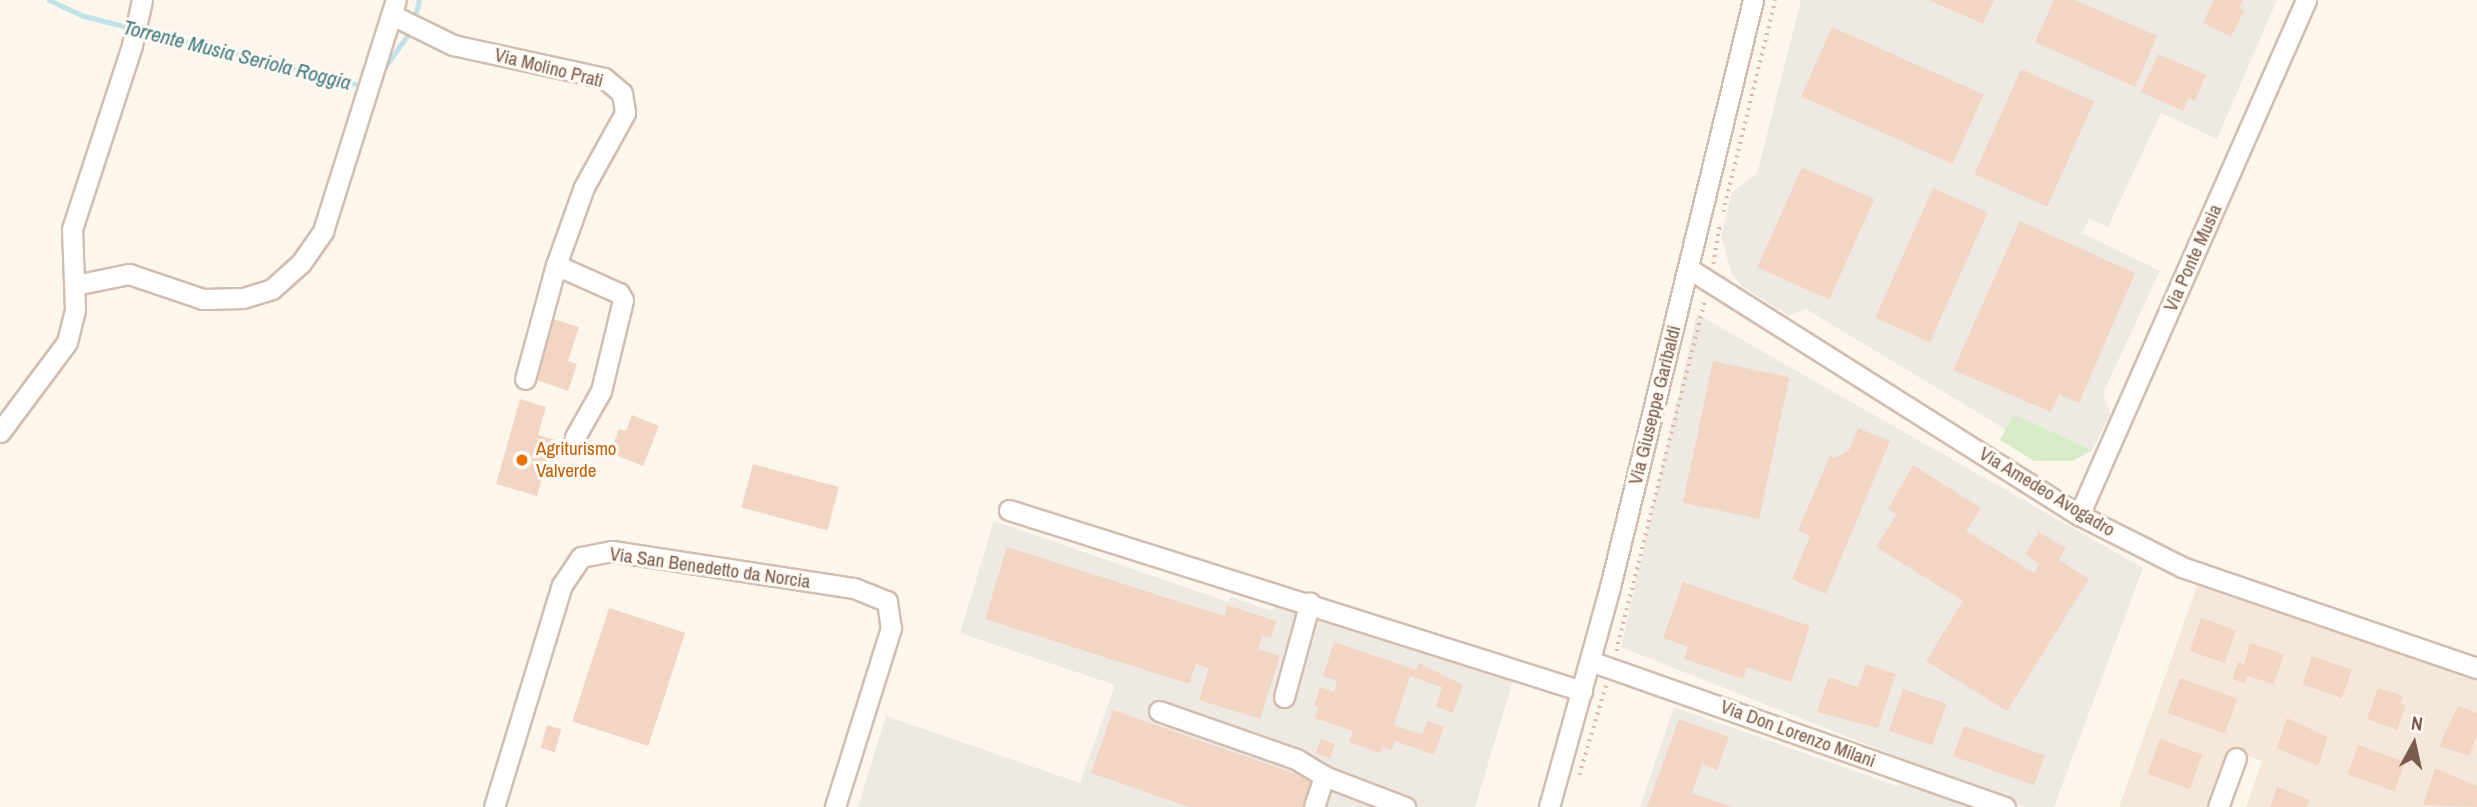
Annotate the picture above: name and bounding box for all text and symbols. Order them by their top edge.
water label: Torrente Musia Seriola Roggia [120,14,354,96]
street label: Via Molino Prati [492,43,606,93]
street label: Via Ponte Musia [2159,201,2227,315]
street label: Via Giuseppe Garibaldi [1624,323,1686,487]
place label: Agriturismo Valverde [536,438,617,482]
street label: Via Amedeo Avogadro [1974,442,2120,542]
marker: Agriturismo Valverde [514,452,530,468]
street label: Via San Benedetto da Norcia [608,543,812,593]
street label: Via Don Lorenzo Milani [1717,695,1879,773]
north arrow [2379,709,2449,779]
text: N [2410,710,2424,737]

